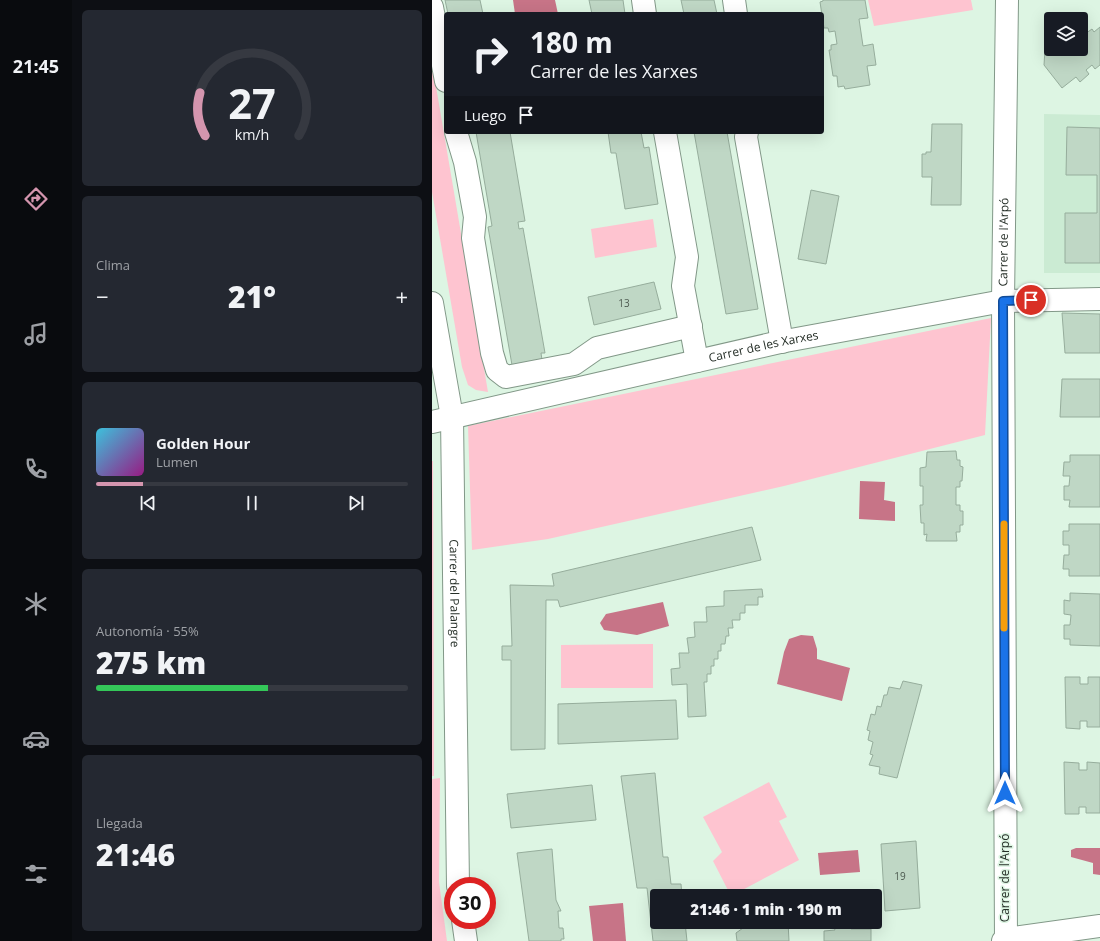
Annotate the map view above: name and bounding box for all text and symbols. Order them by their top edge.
map controls [1044,12,1088,56]
button: layers [1044,12,1088,56]
text: 180 m [530,23,613,61]
icon: right [464,28,516,80]
text: 21:45 [13,54,59,78]
text: Carrer de les Xarxes [530,59,698,83]
text: 27 [228,75,276,131]
icon: arrive [515,104,537,126]
text: Luego [464,105,507,125]
text: km/h [235,125,269,144]
icon: directions [22,185,50,213]
street label: Carrer de l'Arpó [994,198,1012,287]
text: Clima [96,256,130,274]
text: 21° [228,276,276,317]
text: − [96,281,109,311]
text: + [395,281,408,311]
pin [1014,283,1048,317]
icon: arrive [1020,289,1042,311]
house number: 13 [618,296,630,310]
icon: music [22,320,50,348]
street label: Carrer de les Xarxes [707,326,820,366]
text: Golden Hour [156,433,250,453]
text: Lumen [156,453,198,471]
icon: phone [22,455,50,483]
icon: previous [137,492,159,514]
icon: pause [241,492,263,514]
icon: next [345,492,367,514]
street label: Carrer del Palangre [446,539,464,648]
icon: climate [22,590,50,618]
text: Autonomía · 55% [96,622,199,640]
text: 275 km [96,642,206,683]
icon: car [22,725,50,753]
position arrow [984,772,1026,814]
text: Llegada [96,814,143,832]
text: 21:46 [96,834,175,875]
street label: Carrer de l'Arpó [996,834,1013,922]
icon: filters [22,860,50,888]
house number: 19 [894,869,906,883]
speed limit sign: 30 [444,877,496,929]
text: 21:46 · 1 min · 190 m [690,899,842,919]

